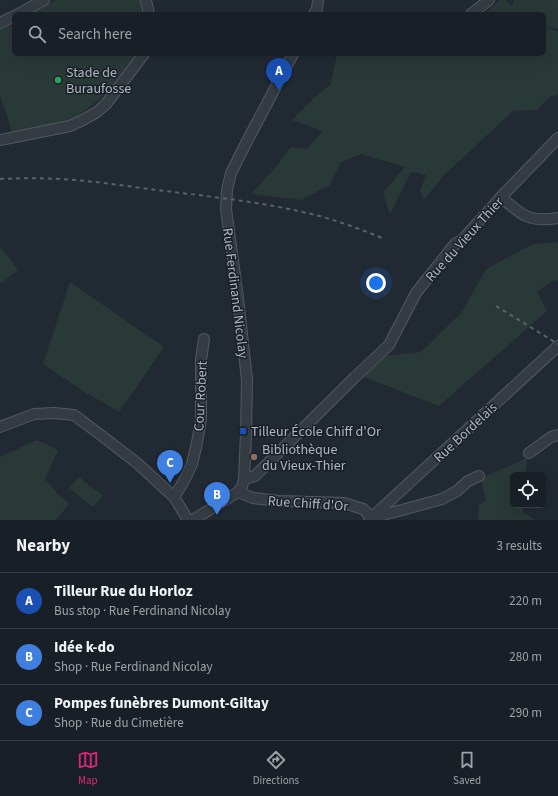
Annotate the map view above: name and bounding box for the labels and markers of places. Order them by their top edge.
pin: A [266,58,292,91]
place label: Stade de Buraufosse [66,63,131,99]
marker: Stade de Buraufosse [53,75,63,85]
place label: Tilleur École Chiff d'Or [251,422,381,442]
marker: Tilleur École Chiff d'Or [238,426,248,436]
place label: Bibliothèque du Vieux-Thier [262,440,346,476]
pin: C [157,450,183,483]
marker: Bibliothèque du Vieux-Thier [249,452,259,462]
pin: B [204,482,230,515]

